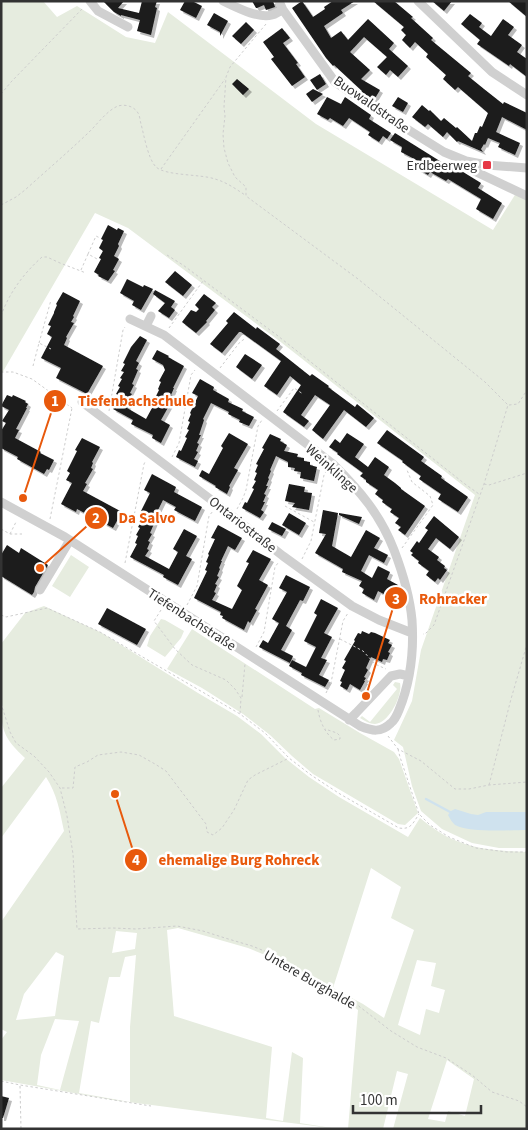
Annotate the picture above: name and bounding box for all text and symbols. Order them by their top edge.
street label: Buowaldstraße [329,71,413,138]
place label: Erdbeerweg [407,156,477,176]
marker: Erdbeerweg [481,159,493,171]
callout: Tiefenbachschule [43,386,204,416]
text: 1 [51,391,59,412]
text: Tiefenbachschule [78,391,194,412]
street label: Weinklinge [301,440,362,498]
street label: Ontariostraße [204,492,281,558]
callout: Da Salvo [83,503,185,533]
text: 2 [92,508,100,529]
text: Da Salvo [118,508,176,529]
callout: Rohracker [384,583,497,613]
street label: Tiefenbachstraße [143,584,240,656]
text: 3 [392,589,400,610]
text: Rohracker [419,589,487,610]
callout: ehemalige Burg Rohreck [123,845,329,875]
text: 4 [132,850,140,871]
text: ehemalige Burg Rohreck [159,850,320,871]
street label: Untere Burghalde [260,945,359,1014]
scale bar [353,1082,480,1114]
text: 100 m [360,1090,398,1111]

